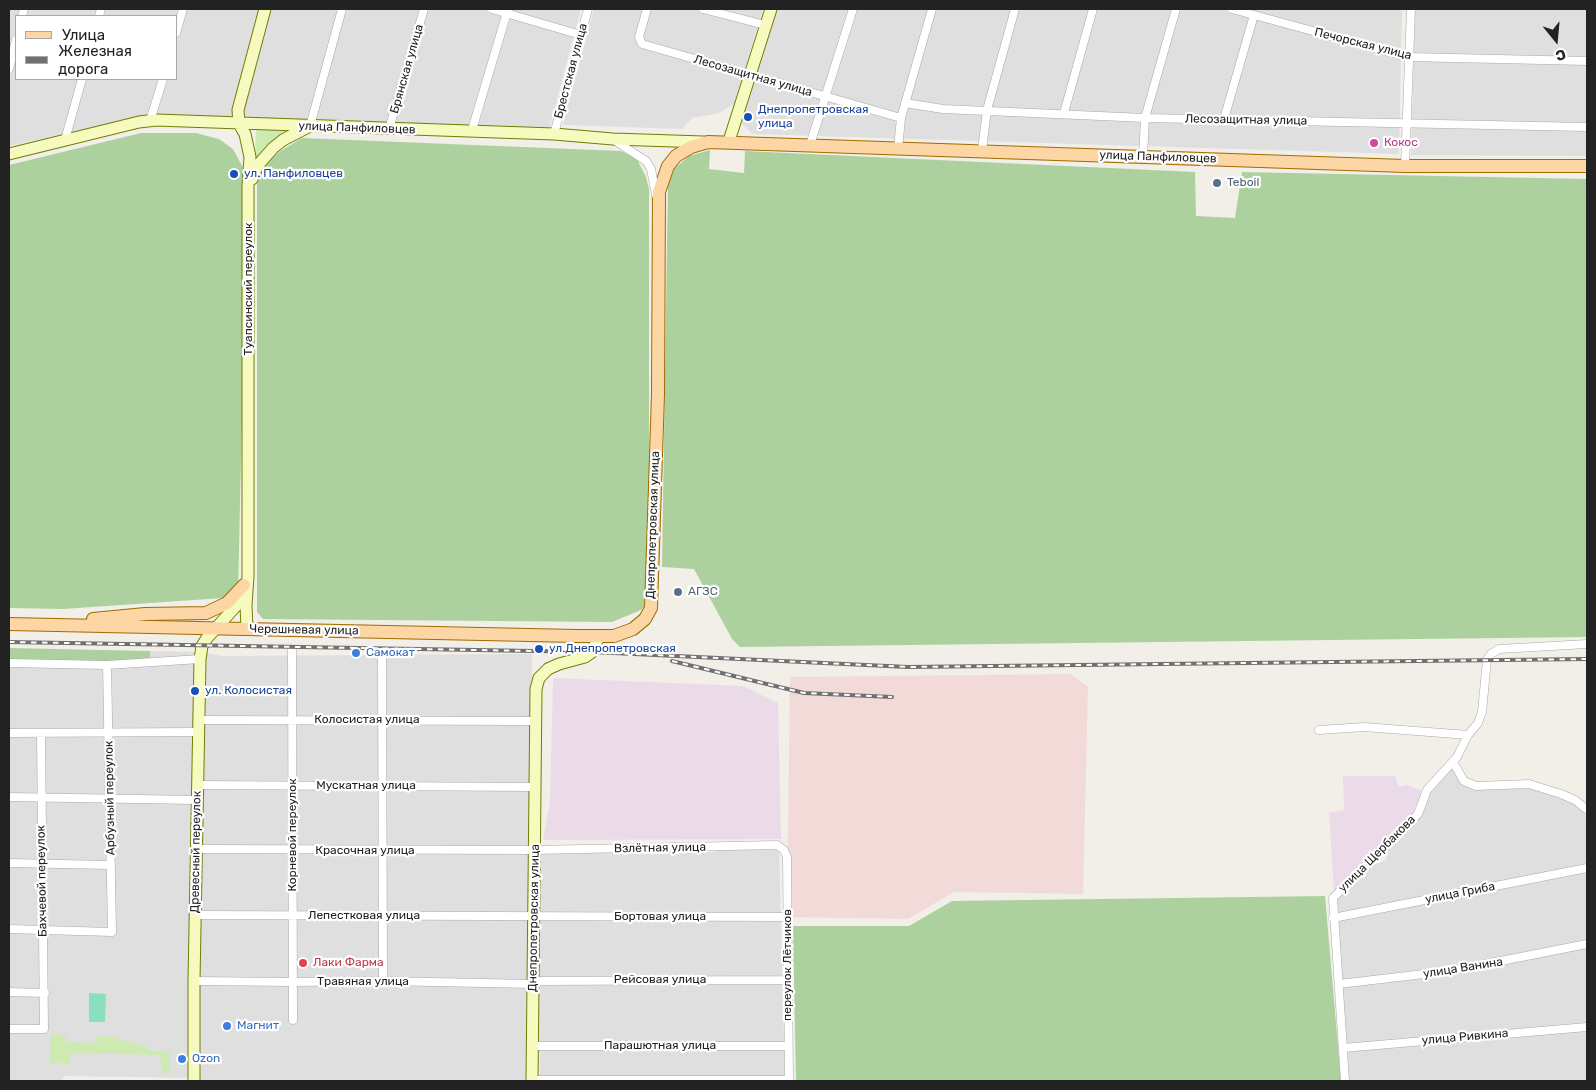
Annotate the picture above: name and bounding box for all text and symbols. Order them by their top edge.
legend [15,15,178,80]
north arrow [1531,15,1581,65]
street label: Брестская улица [551,22,591,120]
street label: Брянская улица [387,23,427,115]
street label: Печорская улица [1313,25,1413,63]
text: Улица [62,26,105,44]
text: Железная дорога [58,42,132,78]
text: С [1553,45,1568,64]
street label: Лесозащитная улица [692,52,814,100]
place label: Днепропетровская улица [758,103,869,131]
marker: Днепропетровская улица [742,111,754,123]
street label: Лесозащитная улица [1185,112,1307,128]
street label: улица Панфиловцев [298,119,416,137]
place label: Кокос [1384,136,1418,150]
marker: Кокос [1368,137,1380,149]
street label: улица Панфиловцев [1099,148,1217,166]
place label: ул. Панфиловцев [244,167,343,181]
marker: ул. Панфиловцев [228,168,240,180]
place label: Teboil [1227,176,1259,190]
marker: Teboil [1211,177,1223,189]
street label: Туапсинский переулок [242,222,256,356]
street label: Днепропетровская улица [643,451,663,599]
place label: АГЗС [688,585,718,599]
marker: АГЗС [672,586,684,598]
street label: Черешневая улица [249,622,359,638]
place label: ул.Днепропетровская [549,642,676,656]
marker: ул.Днепропетровская [533,643,545,655]
place label: Самокат [366,646,415,660]
marker: Самокат [350,647,362,659]
place label: ул. Колосистая [205,684,292,698]
marker: ул. Колосистая [189,685,201,697]
street label: Колосистая улица [314,713,420,727]
street label: Арбузный переулок [102,740,118,856]
street label: Корневой переулок [286,778,300,892]
street label: Мускатная улица [316,779,416,793]
street label: Древесный переулок [188,791,204,913]
street label: улица Щербакова [1335,812,1419,896]
street label: Бахчевой переулок [34,825,50,937]
street label: Взлётная улица [614,840,706,856]
street label: Красочная улица [315,844,415,858]
street label: Днепропетровская улица [526,844,542,992]
street label: улица Гриба [1424,879,1496,907]
street label: Лепестковая улица [308,909,420,923]
street label: переулок Лётчиков [781,909,795,1021]
street label: Бортовая улица [614,910,706,924]
street label: улица Ванина [1422,955,1504,981]
place label: Лаки Фарма [313,956,384,970]
marker: Лаки Фарма [297,957,309,969]
street label: Рейсовая улица [614,973,706,987]
street label: Травяная улица [317,975,409,989]
place label: Магнит [237,1019,279,1033]
marker: Магнит [221,1020,233,1032]
street label: улица Ривкина [1421,1026,1509,1048]
street label: Парашютная улица [604,1039,716,1053]
place label: Ozon [192,1052,220,1066]
marker: Ozon [176,1053,188,1065]

